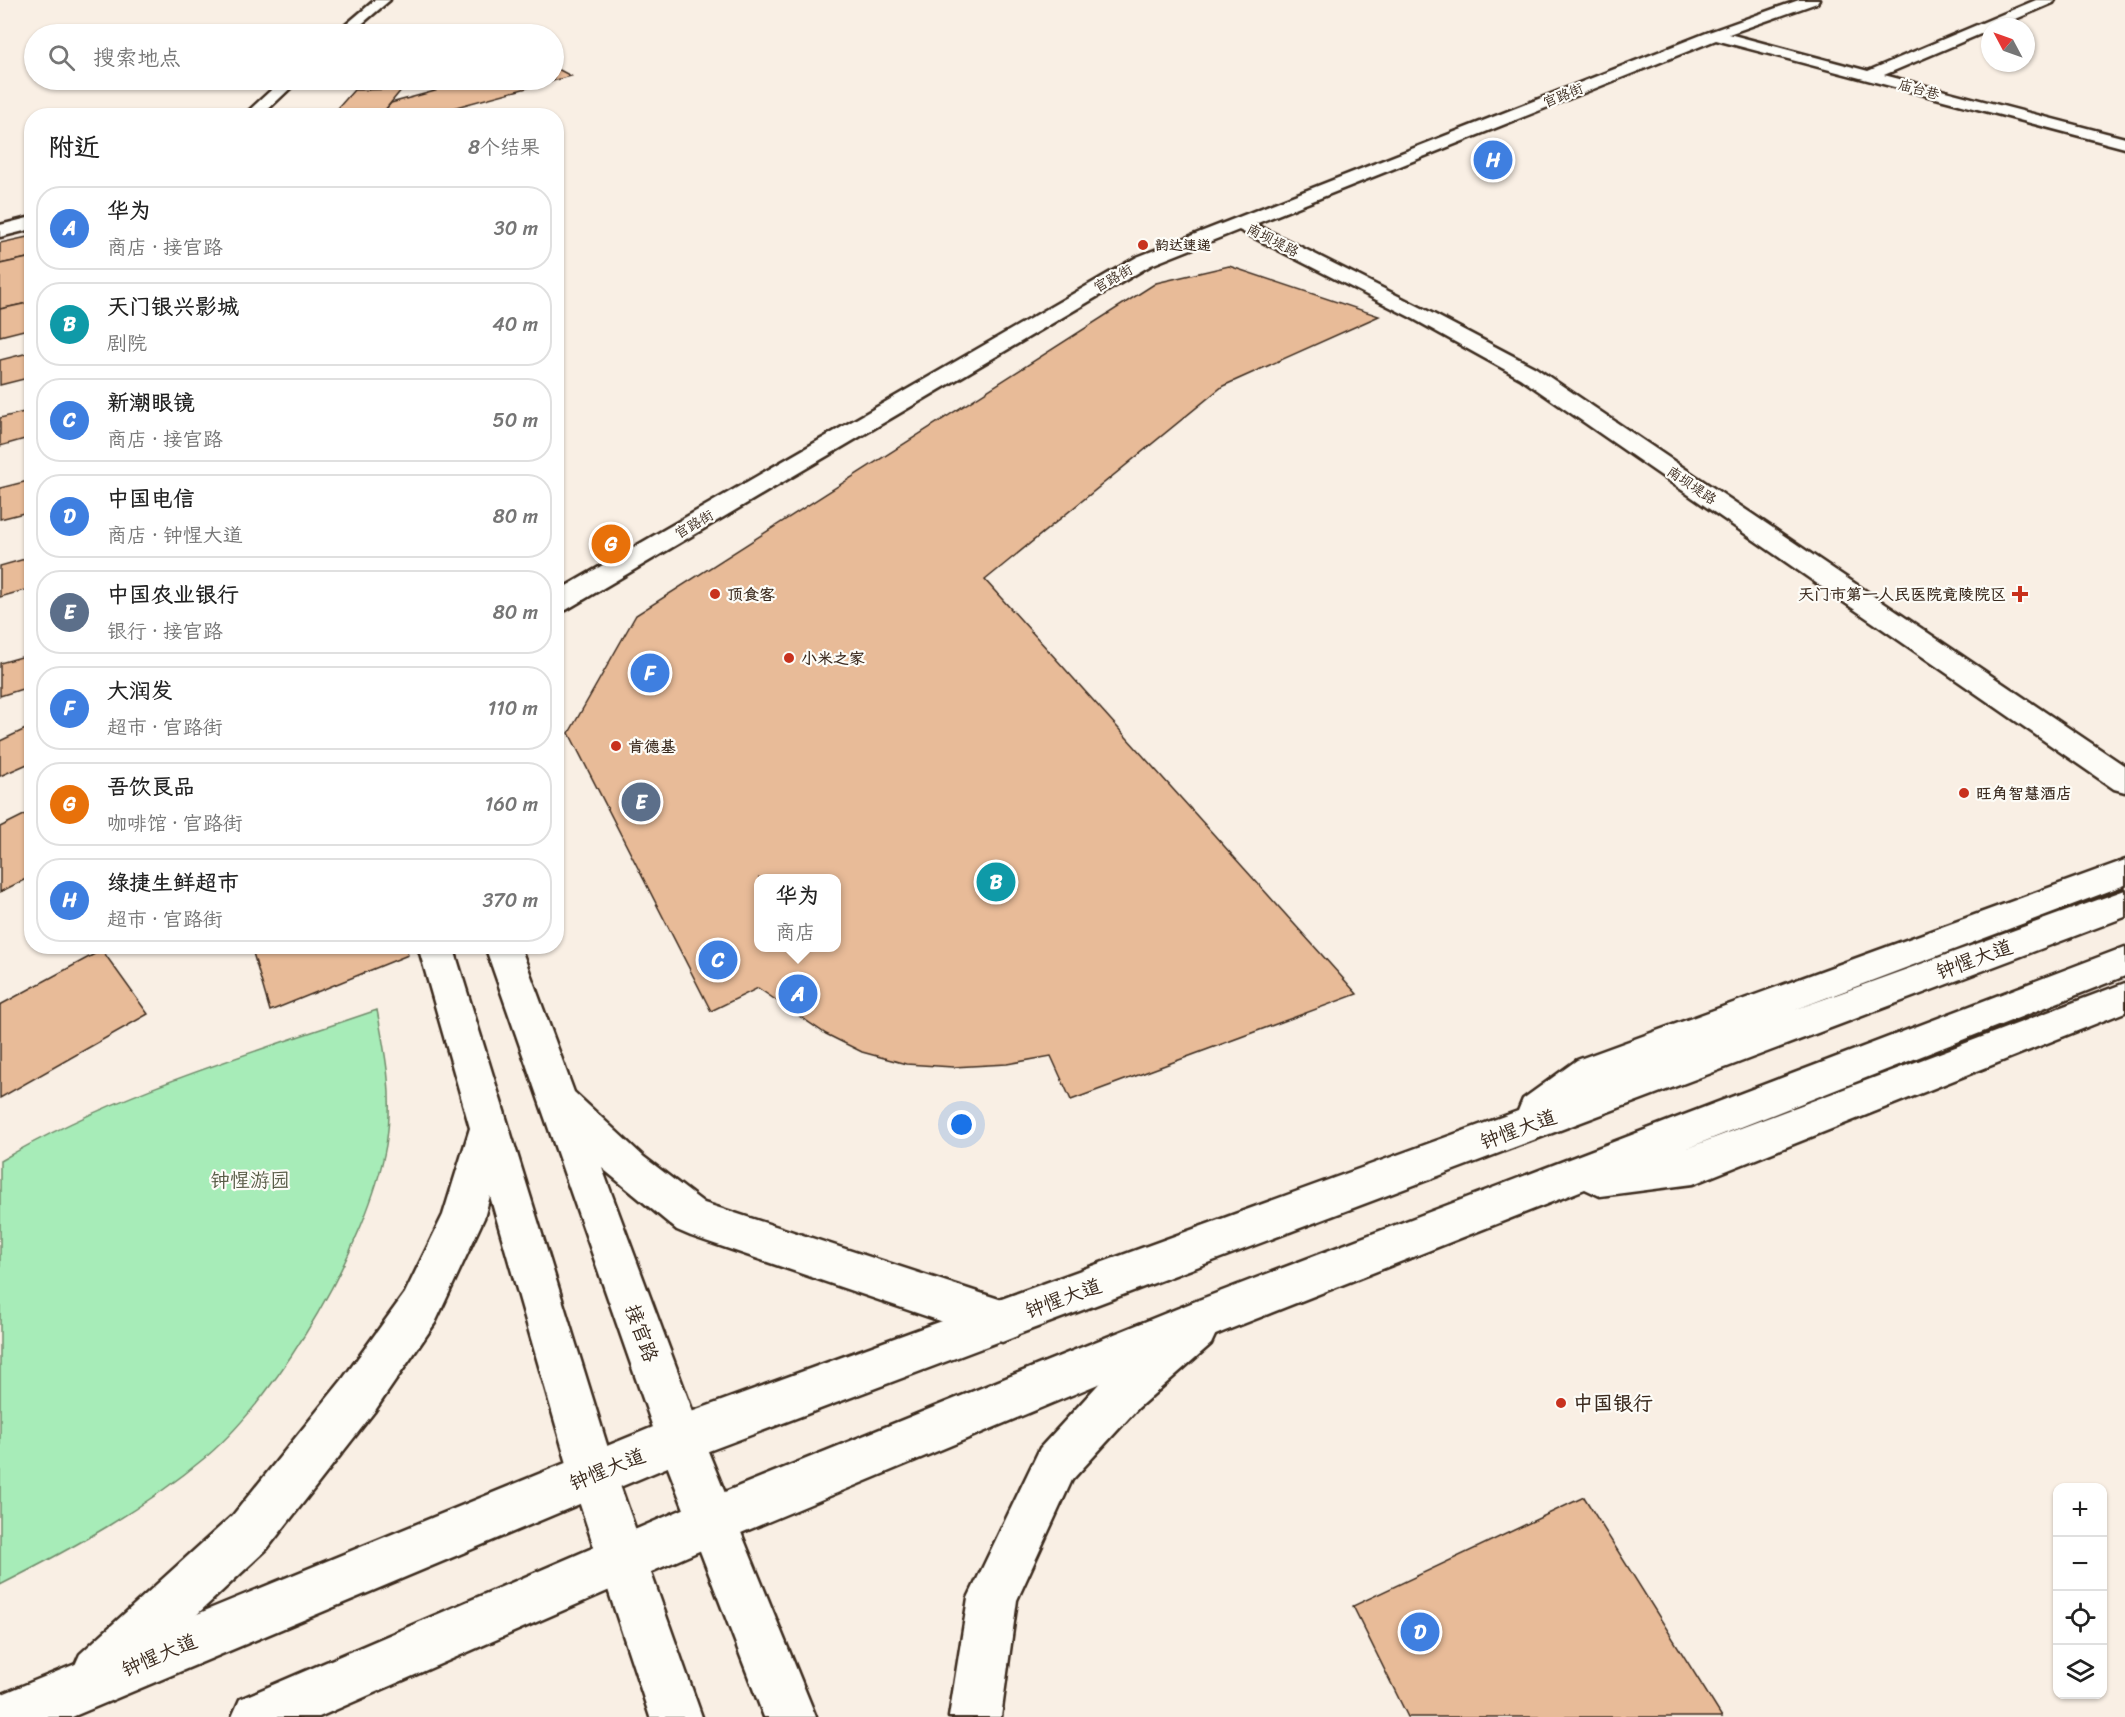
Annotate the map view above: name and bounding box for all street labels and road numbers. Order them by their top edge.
street label: 庙台巷 [1895,72,1943,107]
street label: 官路街 [1539,76,1587,115]
street label: 南坝堤路 [1242,217,1303,264]
street label: 官路街 [1089,257,1138,300]
street label: 南坝堤路 [1662,459,1722,511]
street label: 官路街 [670,503,719,546]
street label: 钟惺大道 [1931,929,2018,990]
street label: 钟惺大道 [1475,1099,1562,1160]
street label: 钟惺大道 [1020,1268,1107,1329]
street label: 接官路 [615,1299,669,1368]
street label: 钟惺大道 [564,1438,651,1501]
street label: 钟惺大道 [116,1624,203,1687]

